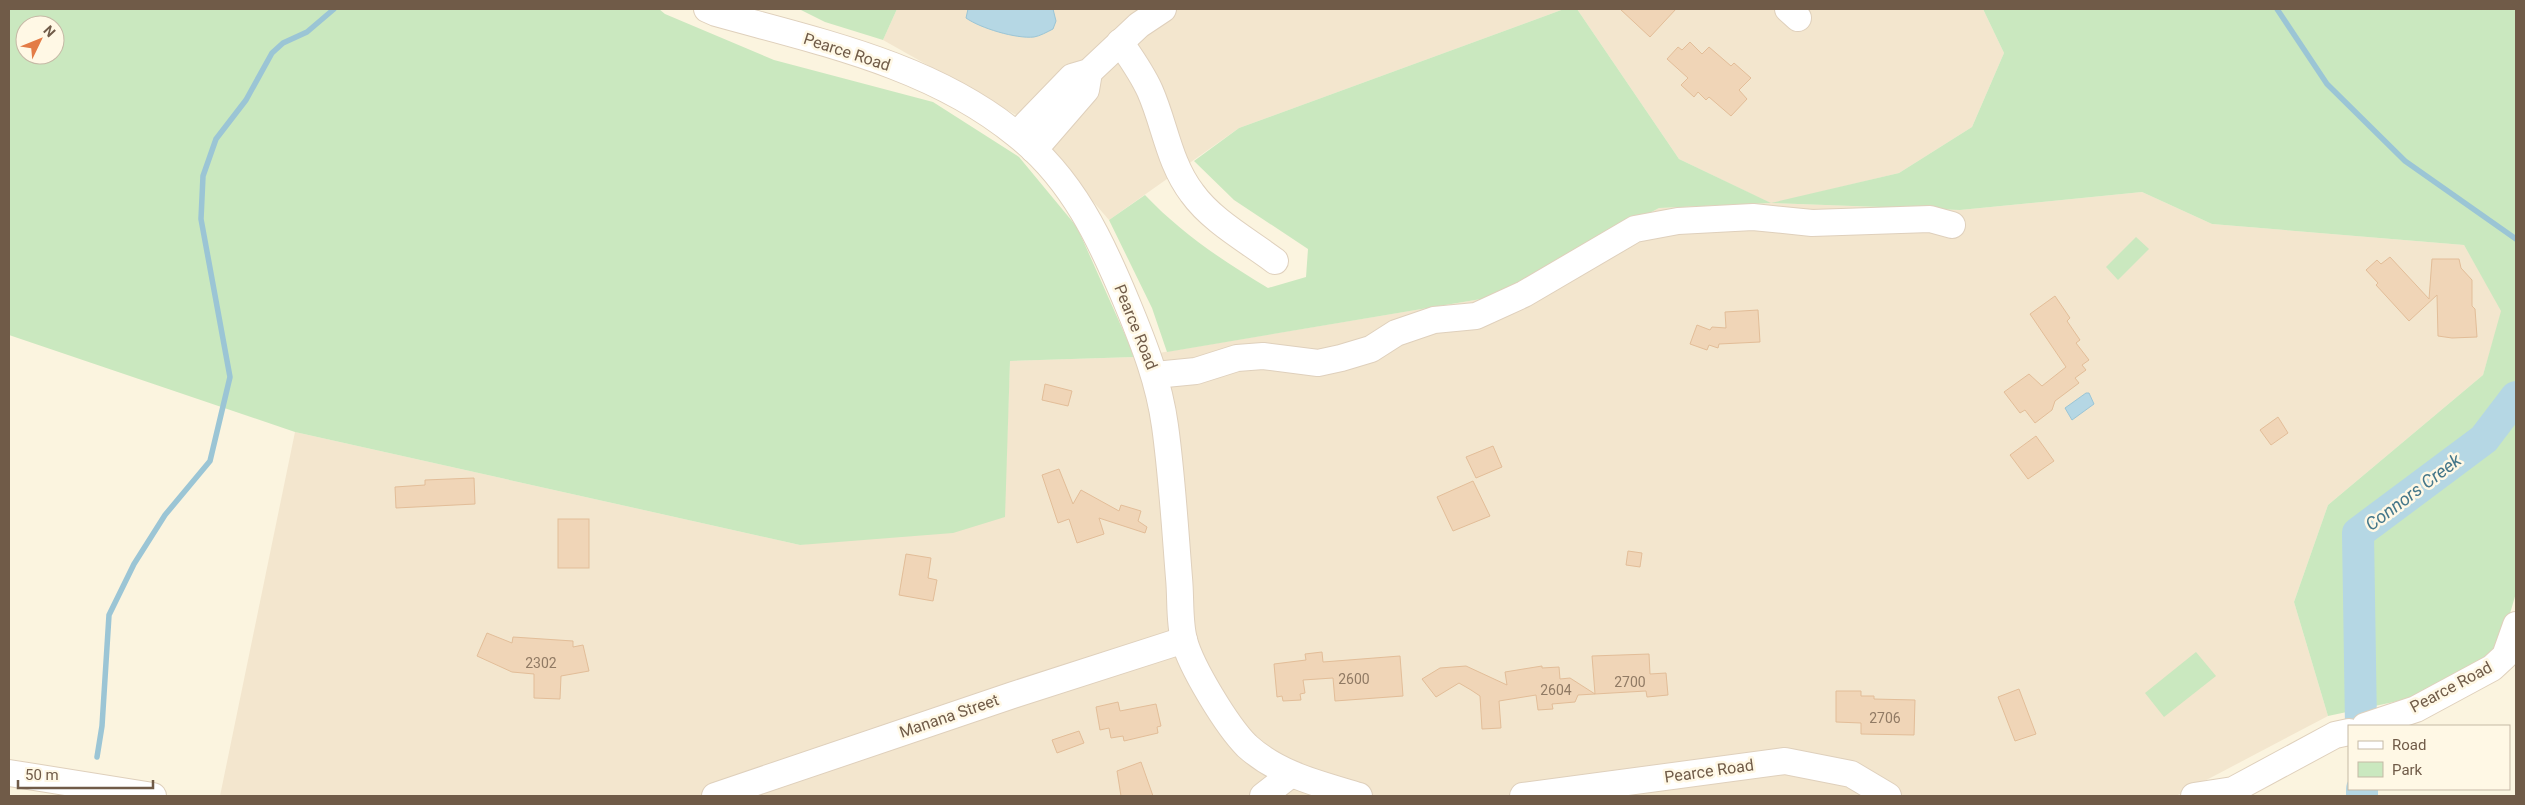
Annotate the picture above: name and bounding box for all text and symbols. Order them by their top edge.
north arrow [15,15,65,65]
text: N [40,22,59,40]
street label: Pearce Road [801,29,893,75]
street label: Pearce Road [1110,282,1162,372]
water label: Connors Creek [2361,449,2466,535]
house number: 2302 [525,655,557,671]
street label: Pearce Road [2407,657,2495,717]
house number: 2600 [1338,671,1370,687]
house number: 2700 [1614,674,1646,690]
house number: 2604 [1540,682,1572,698]
street label: Manana Street [897,690,1001,742]
house number: 2706 [1869,710,1901,726]
legend [2348,725,2510,790]
text: Road [2392,736,2426,754]
street label: Pearce Road [1663,755,1755,787]
scale bar [18,758,152,790]
text: Park [2392,761,2423,779]
text: 50 m [25,766,59,784]

